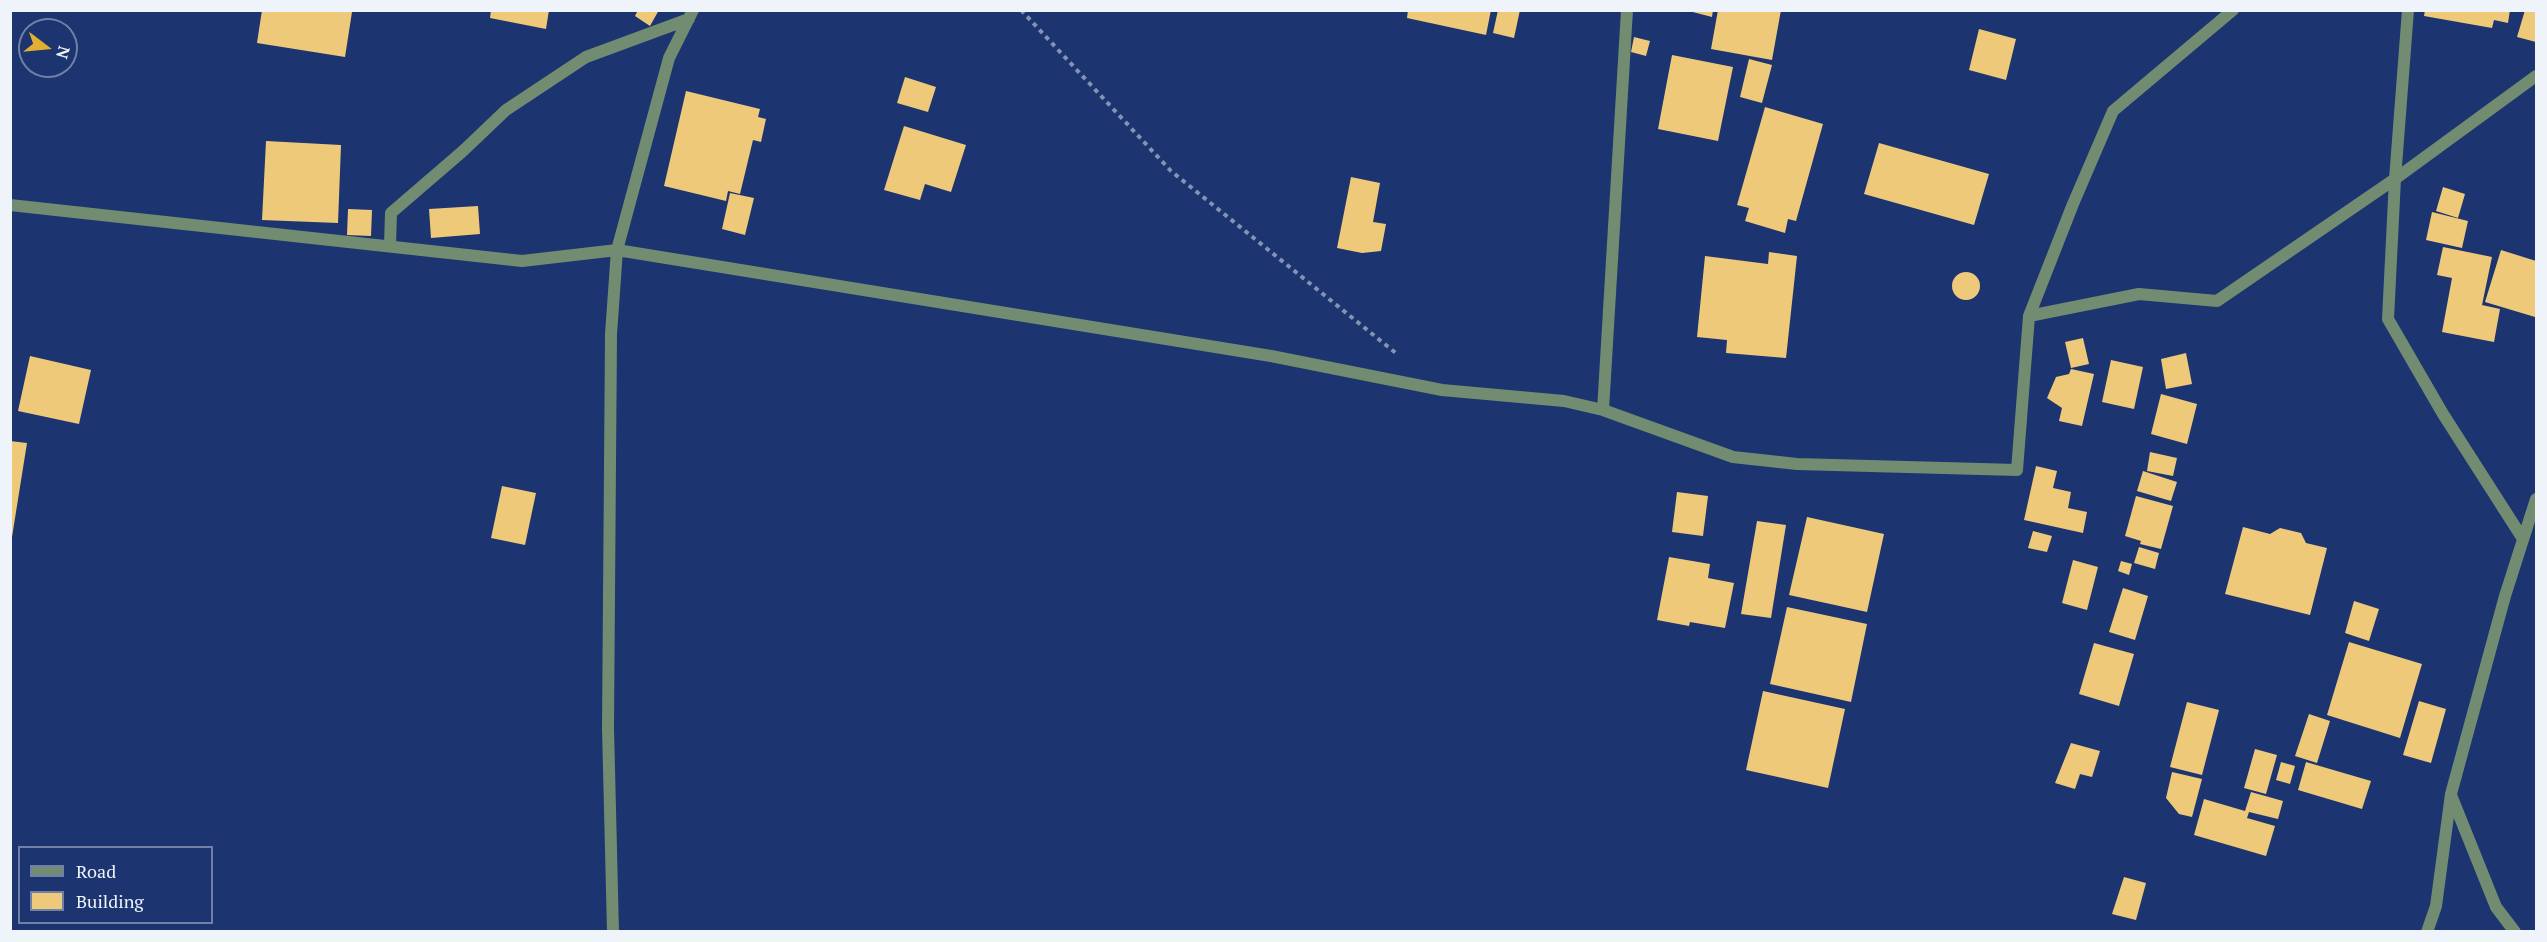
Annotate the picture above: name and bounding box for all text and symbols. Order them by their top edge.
north arrow [18,18,78,78]
text: N [51,44,76,61]
legend [18,846,213,924]
text: Road [76,859,116,883]
text: Building [76,889,144,913]

